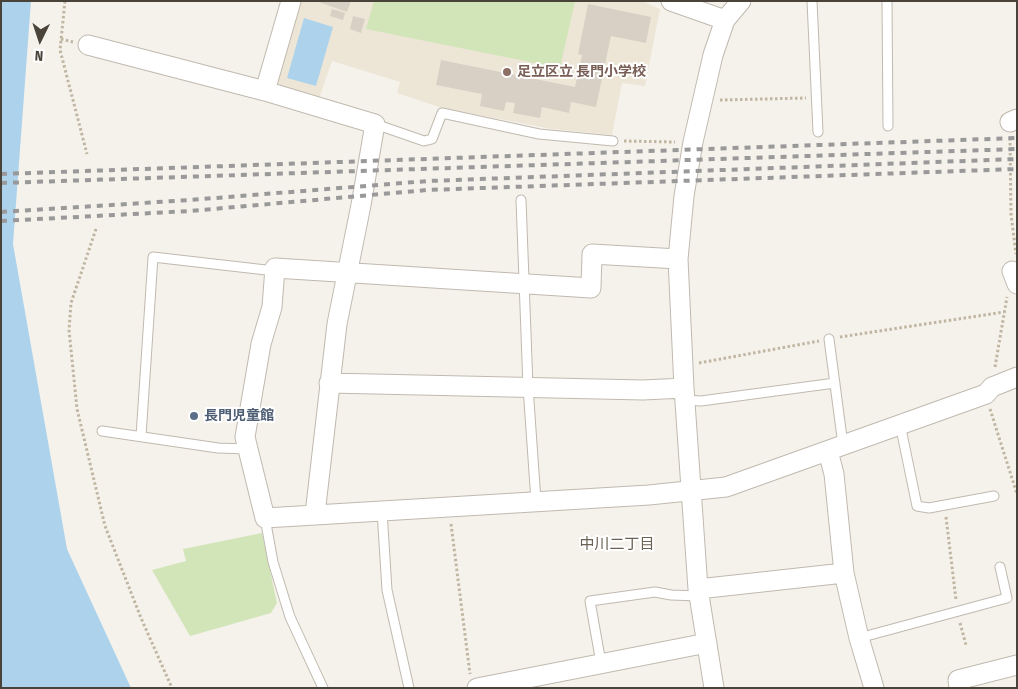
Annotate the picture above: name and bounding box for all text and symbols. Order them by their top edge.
north arrow [15,15,65,65]
text: N [34,47,44,64]
place label: 足立区立 長門小学校 [517,64,646,80]
marker: 足立区立 長門小学校 [501,66,513,78]
place label: 長門児童館 [204,408,274,424]
marker: 長門児童館 [188,410,200,422]
district label: 中川二丁目 [580,536,654,554]

